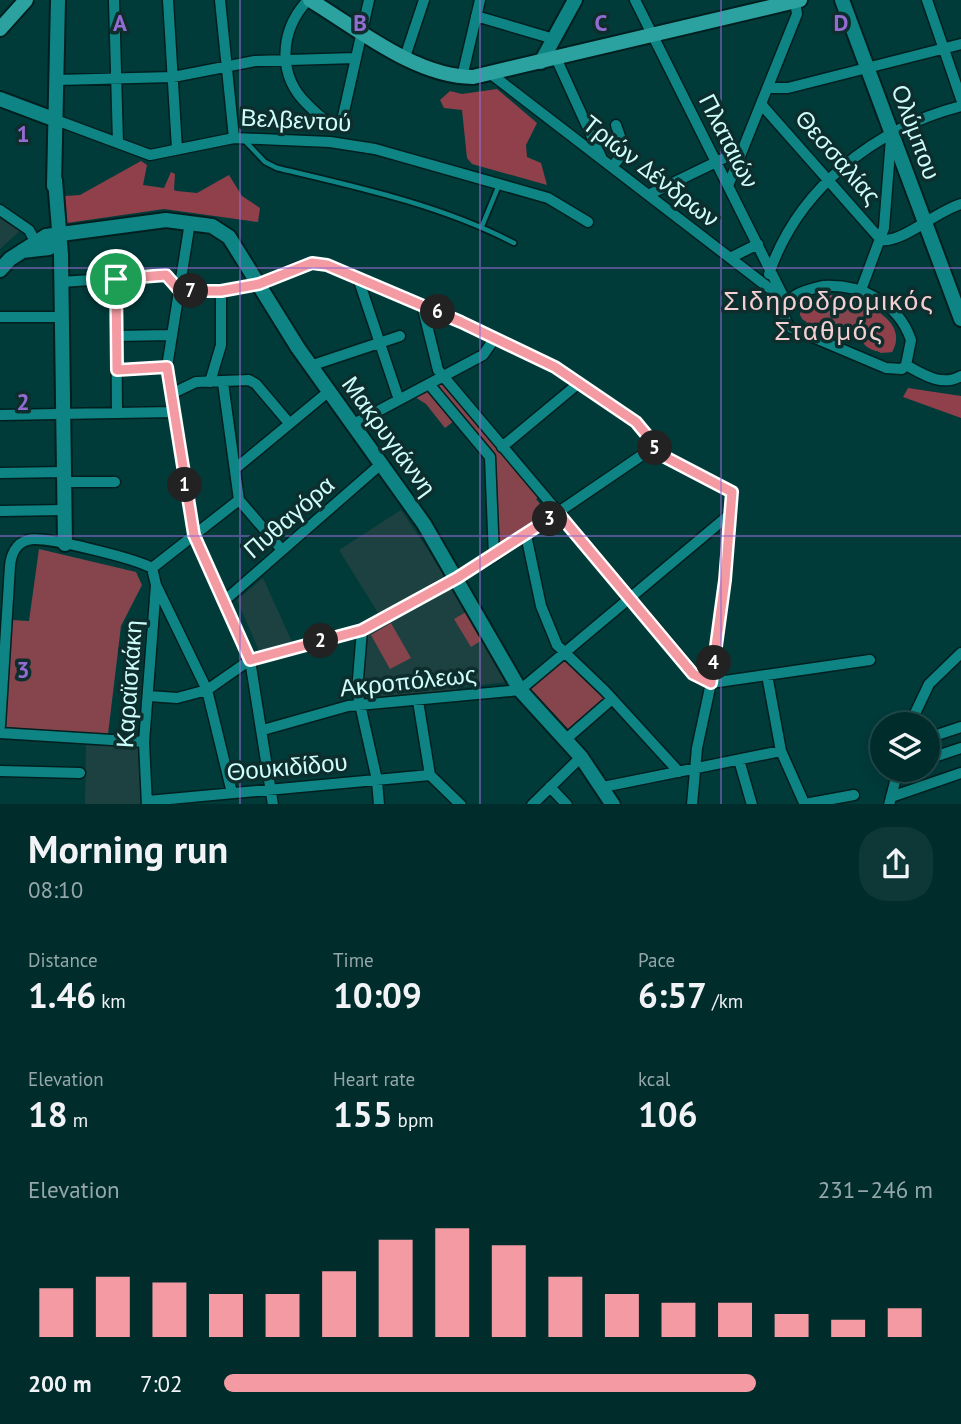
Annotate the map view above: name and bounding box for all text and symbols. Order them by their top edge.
text: A [113,8,127,37]
text: B [353,8,367,37]
text: C [595,8,608,37]
text: D [834,8,848,37]
street label: Ολύμπου [885,80,947,184]
street label: Πλαταιών [692,89,766,193]
street label: Βελβεντού [240,102,352,138]
street label: Θεσσαλίας [788,103,888,211]
street label: Τριών Δένδρων [576,108,726,234]
text: 1 [16,119,30,148]
pin [86,249,146,309]
icon: arrive [97,260,135,298]
pin: 7 [174,274,208,308]
text: 7 [185,278,196,302]
district label: Σιδηροδρομικός Σταθμός [723,284,935,347]
pin: 6 [420,294,456,330]
text: 6 [432,299,443,323]
street label: Μακρυγιάννη [335,370,443,502]
text: 2 [16,387,30,416]
pin: 5 [638,430,672,466]
text: 5 [649,435,660,459]
pin: 1 [168,468,202,503]
street label: Πυθαγόρα [237,469,341,565]
text: 1 [179,472,190,496]
pin: 3 [532,502,568,536]
text: 3 [544,506,555,530]
street label: Καραϊσκάκη [109,619,149,749]
pin: 2 [304,624,338,658]
text: 2 [315,628,326,652]
pin: 4 [696,646,732,680]
text: 4 [708,650,719,674]
text: 3 [16,655,30,684]
street label: Ακροπόλεως [338,658,478,704]
map controls [870,712,940,782]
button: layers [870,712,940,782]
street label: Θουκιδίδου [225,746,349,788]
text: Morning run [28,824,228,873]
button: share [859,827,933,901]
text: 08:10 [28,875,83,904]
text: Distance [28,948,98,972]
text: Time [333,948,374,972]
text: Pace [638,948,675,972]
text: 1.46 [28,972,96,1018]
text: 10:09 [333,972,422,1018]
text: 6:57 [638,972,707,1018]
text: km [96,989,126,1013]
text: /km [707,989,743,1013]
text: Elevation [28,1067,104,1091]
text: Heart rate [333,1067,415,1091]
text: kcal [638,1067,670,1091]
text: 18 [28,1091,68,1137]
text: 155 [333,1091,393,1137]
text: 106 [638,1091,698,1137]
text: m [68,1108,88,1132]
text: bpm [393,1108,434,1132]
text: Elevation [28,1175,120,1204]
text: 231–246 m [818,1175,933,1204]
text: 200 m [28,1369,91,1398]
text: 7:02 [140,1369,183,1398]

